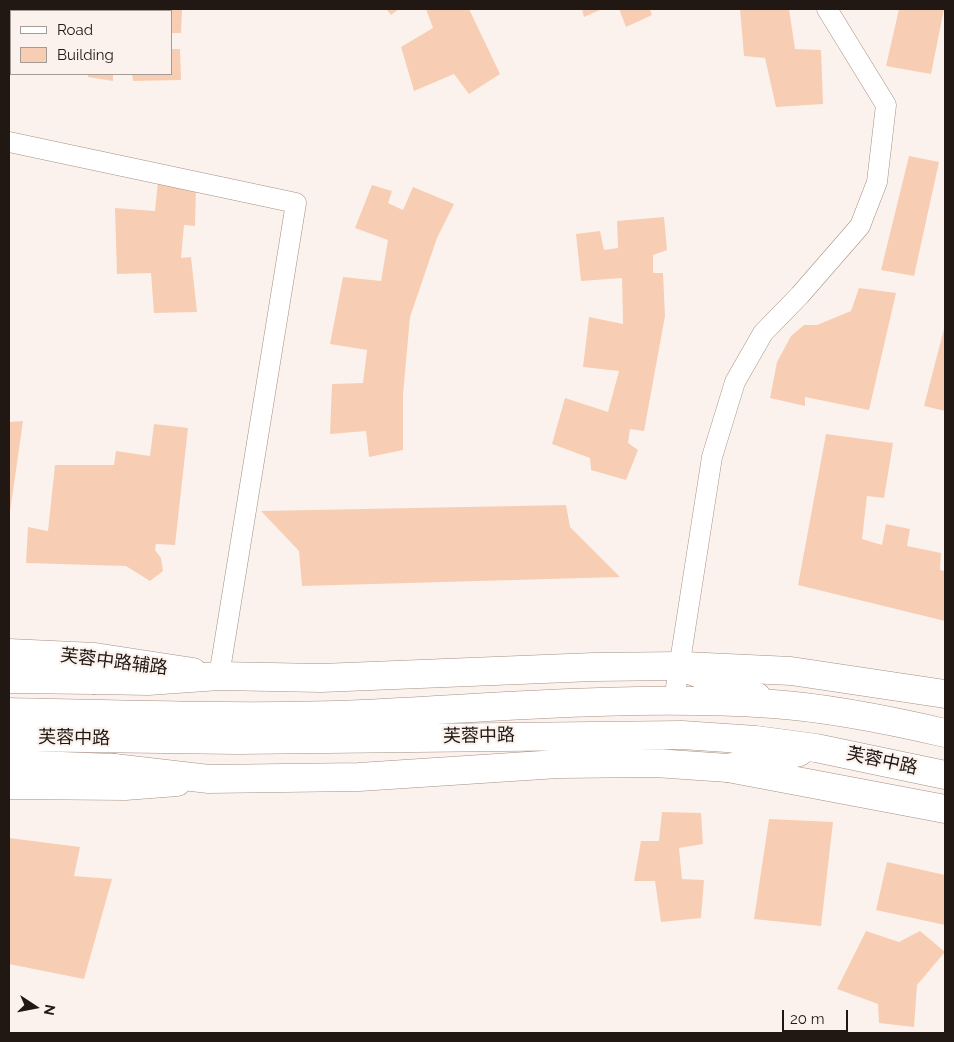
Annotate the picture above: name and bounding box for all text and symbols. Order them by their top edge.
legend [10,10,172,75]
text: Road [57,21,93,39]
text: Building [57,46,114,64]
street label: 芙蓉中路辅路 [59,645,169,679]
street label: 芙蓉中路 [443,725,515,747]
street label: 芙蓉中路 [38,727,110,749]
street label: 芙蓉中路 [845,743,919,779]
north arrow [10,982,60,1032]
scale bar [784,1000,850,1032]
text: N [41,1003,59,1017]
text: 20 m [790,1010,825,1028]

